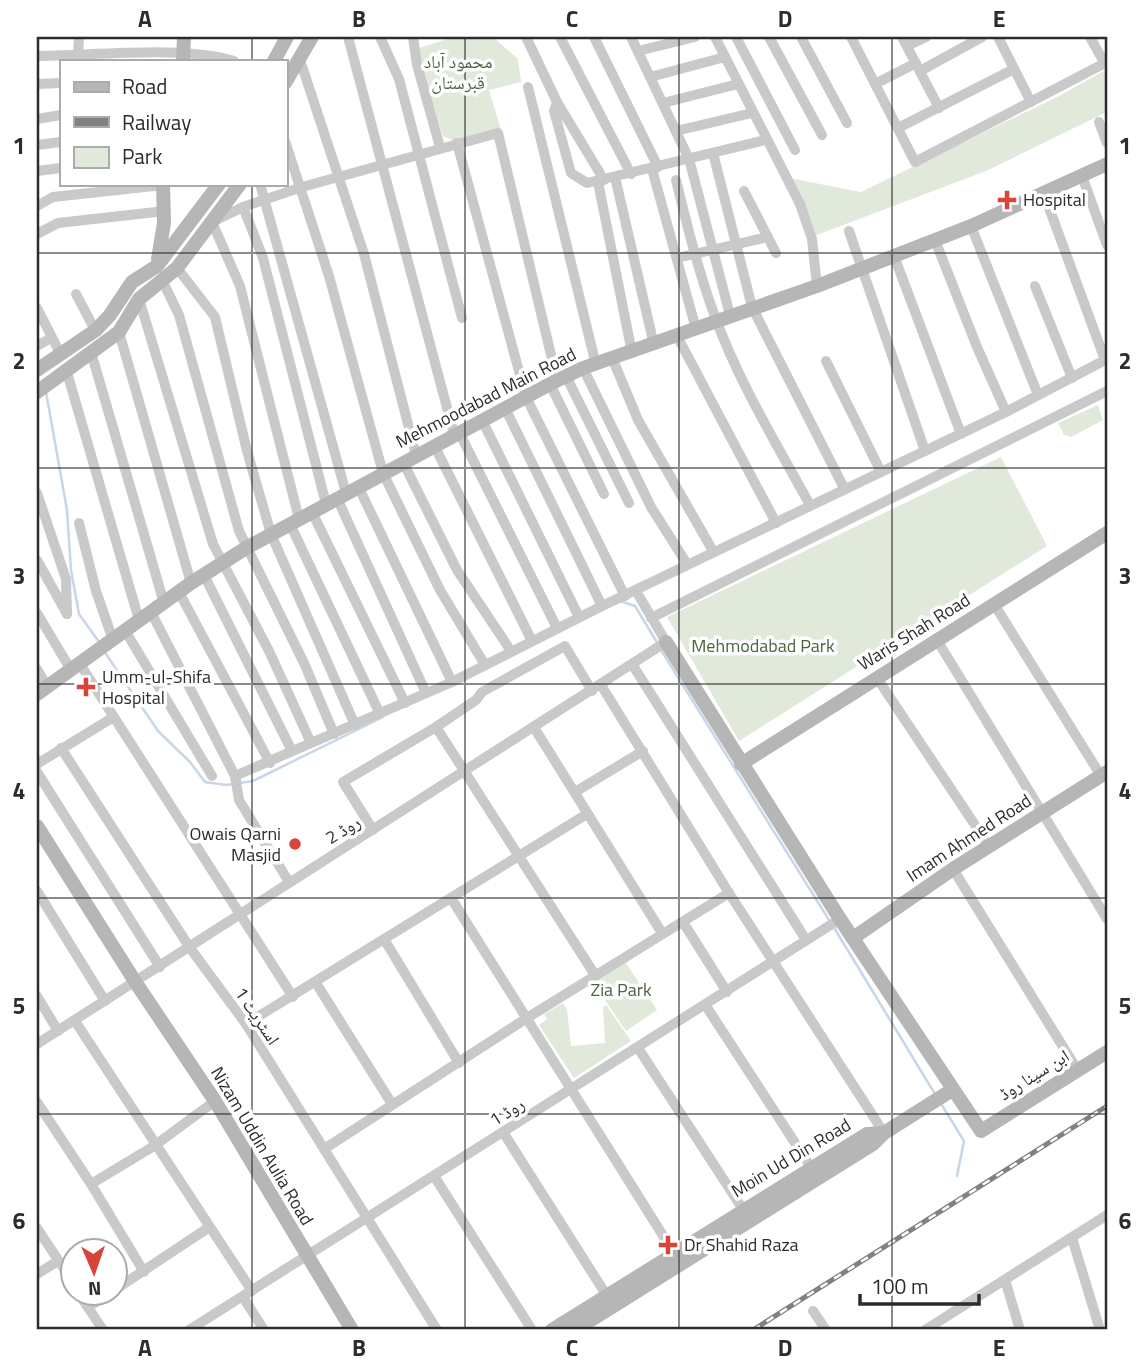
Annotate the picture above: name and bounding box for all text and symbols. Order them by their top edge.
text: A [138,1,152,36]
text: B [352,1,366,36]
text: C [566,1,578,36]
text: D [778,1,792,36]
text: E [993,1,1005,36]
park label: محمود آباد قبرستان [424,48,492,96]
legend [60,60,287,186]
text: Road [122,70,167,102]
text: Railway [122,106,191,138]
text: 1 [13,128,25,163]
text: 1 [1119,128,1131,163]
text: Park [122,140,162,172]
place label: Hospital [1023,186,1086,213]
marker: Hospital [997,190,1017,210]
street label: Mehmoodabad Main Road [391,340,581,455]
text: 2 [13,343,25,378]
text: 2 [1119,343,1131,378]
text: 3 [13,558,25,593]
text: 3 [1119,558,1131,593]
street label: Waris Shah Road [852,586,975,677]
park label: Mehmodabad Park [691,632,835,659]
place label: Umm-ul-Shifa Hospital [102,663,211,711]
marker: Umm-ul-Shifa Hospital [76,677,96,697]
text: 4 [13,773,25,808]
text: 4 [1119,773,1131,808]
street label: Imam Ahmed Road [901,787,1037,888]
street label: روڈ 2 [320,808,366,851]
place label: Owais Qarni Masjid [189,820,281,868]
marker: Owais Qarni Masjid [287,836,303,852]
park label: Zia Park [590,976,652,1003]
street label: اسٹریٹ 1 [228,981,287,1050]
text: 5 [13,988,25,1023]
text: 5 [1119,988,1131,1023]
street label: ابن سینا روڈ [993,1042,1074,1107]
street label: Nizam Uddin Aulia Road [204,1061,321,1230]
street label: روڈ 1 [484,1090,530,1133]
street label: Moin Ud Din Road [726,1111,856,1204]
text: 6 [13,1203,26,1238]
text: 6 [1119,1203,1132,1238]
place label: Dr Shahid Raza [684,1231,799,1258]
marker: Dr Shahid Raza [658,1235,678,1255]
north arrow [60,1238,130,1308]
scale bar [860,1262,979,1306]
text: 100 m [871,1270,928,1302]
text: N [88,1275,102,1304]
text: A [138,1330,152,1365]
text: B [352,1330,366,1365]
text: C [566,1330,578,1365]
text: D [778,1330,792,1365]
text: E [993,1330,1005,1365]

